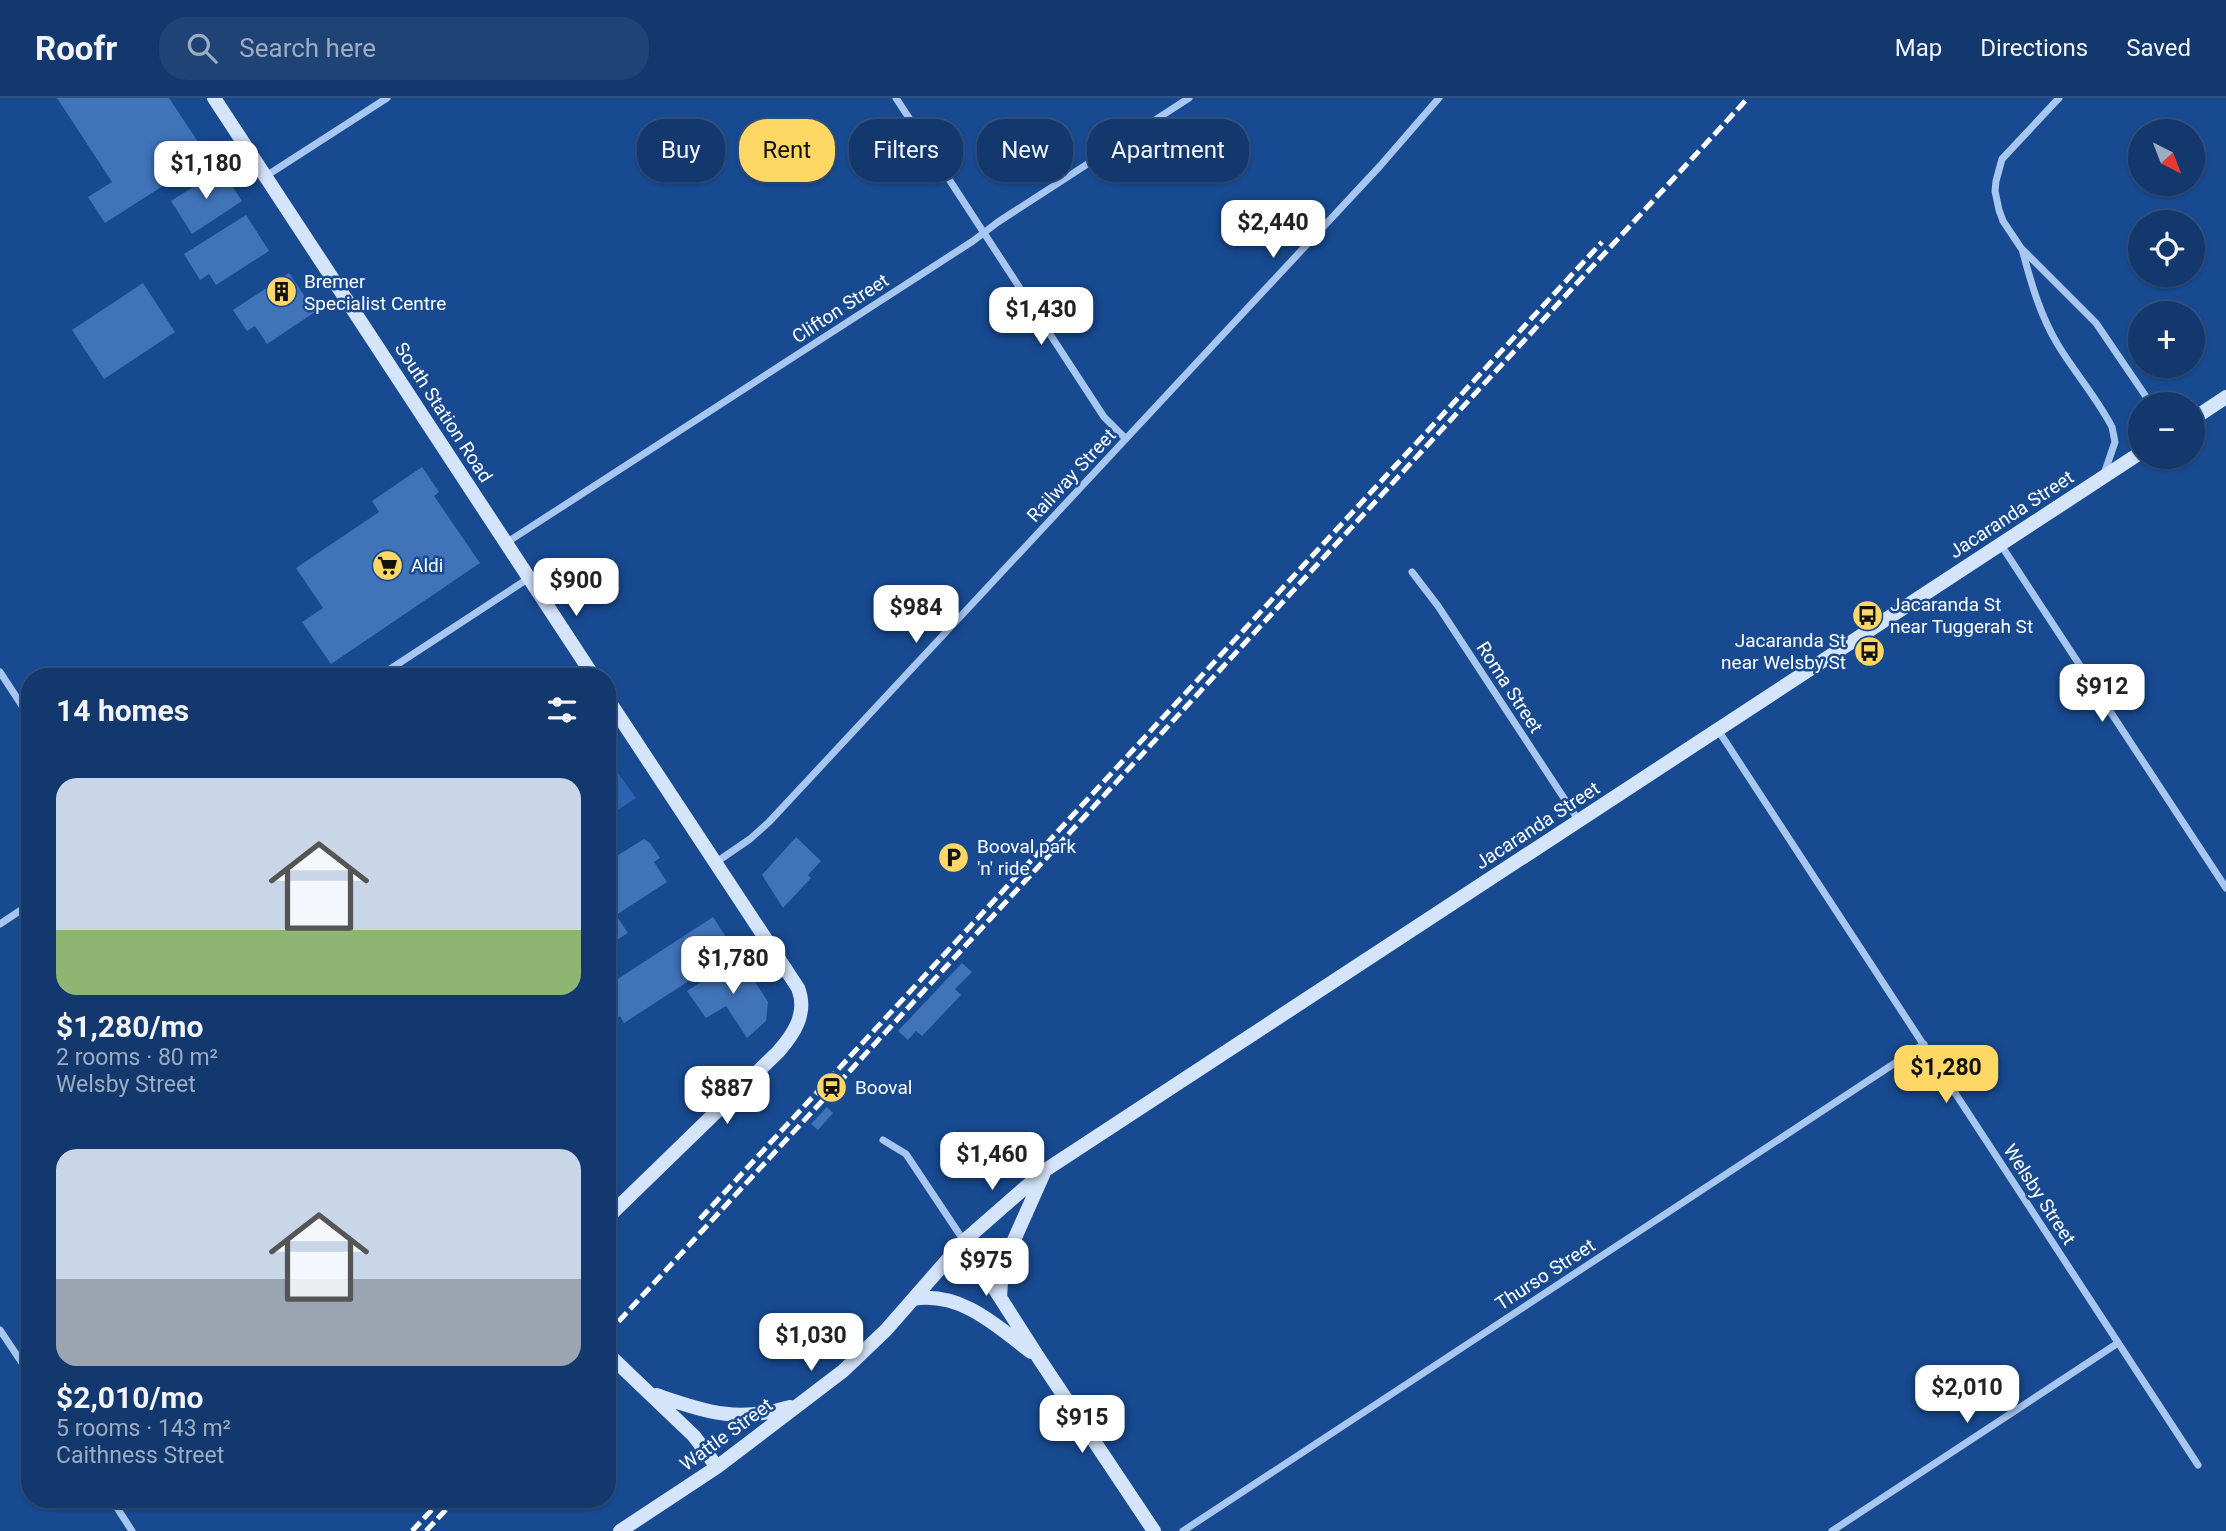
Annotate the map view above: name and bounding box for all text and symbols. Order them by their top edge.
search box [159,17,649,80]
text: Roofr [35,29,117,68]
icon: search [183,29,221,67]
text: Search here [239,33,376,63]
text: Map [1895,34,1942,62]
text: Directions [1980,34,2088,62]
text: Saved [2126,34,2191,62]
chip: Buy [637,119,725,182]
chip: Rent [739,119,835,182]
chip: Filters [849,119,963,182]
chip: New [977,119,1073,182]
chip: Apartment [1087,119,1249,182]
north arrow [2128,119,2205,196]
map controls [2128,119,2205,469]
pin: $1,180 [149,141,263,201]
text: $1,180 [170,150,242,177]
pin: $2,440 [1216,200,1330,260]
text: $2,440 [1237,209,1309,236]
button: locate [2128,210,2205,287]
street label: Clifton Street [788,269,893,348]
place label: Bremer Specialist Centre [304,270,446,315]
building icon: Bremer Specialist Centre [264,275,298,309]
pin: $1,430 [984,288,1098,347]
text: $1,430 [1005,296,1077,323]
button: + [2128,301,2205,378]
street label: South Station Road [390,338,497,487]
button: − [2128,392,2205,469]
street label: Railway Street [1022,424,1121,527]
street label: Jacaranda Street [1945,466,2078,563]
supermarket icon: Aldi [371,548,405,582]
place label: Aldi [411,554,443,577]
pin: $900 [535,559,617,618]
text: $900 [550,567,602,594]
pin: $984 [875,586,957,645]
place label: Jacaranda St near Tuggerah St [1890,593,2033,638]
text: $984 [890,594,942,621]
bus stop icon: Jacaranda St near Tuggerah St [1850,598,1884,632]
place label: Jacaranda St near Welsby St [1721,629,1846,674]
bus stop icon: Jacaranda St near Welsby St [1852,634,1886,668]
street label: Roma Street [1472,637,1548,737]
pin: $912 [2061,664,2143,724]
text: $912 [2076,673,2128,700]
icon: filters [543,691,581,729]
text: 14 homes [56,693,189,728]
street label: Jacaranda Street [1471,777,1604,874]
icon: home [256,823,382,949]
place label: Booval park 'n' ride [977,835,1077,880]
parking icon: Booval park 'n' ride [937,840,971,874]
pin: $1,780 [676,936,790,996]
text: $1,780 [697,945,769,972]
text: $1,280/mo [56,1009,204,1044]
text: 2 rooms · 80 m² [56,1044,218,1071]
pin: $1,280 [1889,1046,2003,1105]
text: $1,280 [1910,1054,1982,1081]
pin: $887 [686,1066,768,1126]
station icon: Booval [815,1070,849,1104]
text: Welsby Street [56,1071,196,1098]
text: $887 [701,1075,753,1102]
place label: Booval [855,1076,912,1099]
pin: $1,460 [935,1132,1049,1192]
street label: Welsby Street [1998,1140,2081,1249]
text: $1,460 [956,1141,1028,1168]
icon: home [256,1194,382,1320]
street label: Thurso Street [1491,1234,1599,1315]
pin: $975 [945,1238,1027,1298]
text: $975 [960,1247,1012,1274]
pin: $1,030 [754,1314,868,1373]
text: $1,030 [775,1322,847,1349]
pin: $2,010 [1910,1366,2024,1425]
text: $2,010 [1931,1374,2003,1401]
text: $2,010/mo [56,1380,204,1415]
street label: Wattle Street [675,1393,777,1476]
pin: $915 [1041,1396,1123,1455]
text: $915 [1056,1404,1108,1431]
text: 5 rooms · 143 m² [56,1415,231,1442]
text: Caithness Street [56,1442,224,1469]

